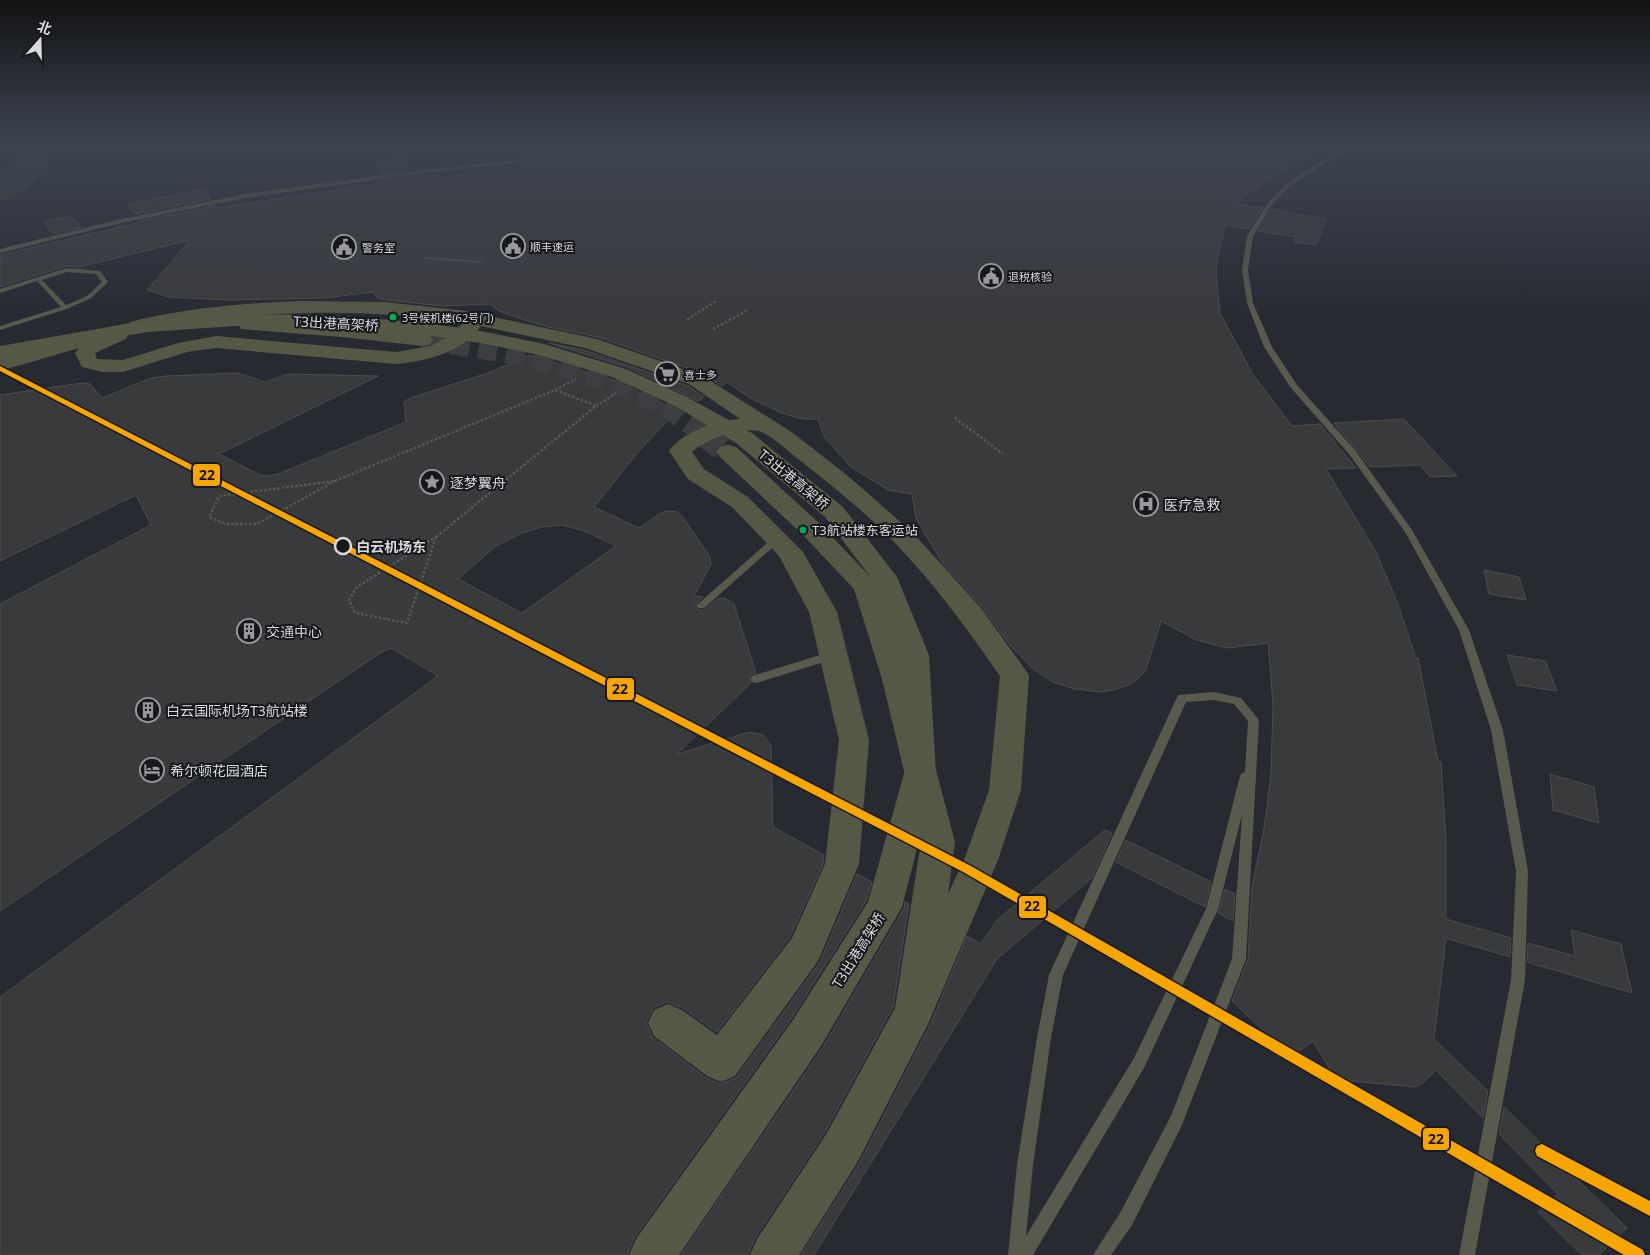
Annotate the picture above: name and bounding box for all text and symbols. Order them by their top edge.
north arrow [15,15,65,65]
text: 北 [35,16,54,39]
public building icon: 顺丰速运 [500,233,526,259]
public building icon: 警务室 [331,234,357,260]
place label: 顺丰速运 [530,239,574,254]
place label: 警务室 [362,240,395,255]
public building icon: 退税核验 [978,263,1004,289]
place label: 退税核验 [1008,269,1052,284]
place label: 3号候机楼(62号门) [402,310,493,325]
street label: T3出港高架桥 [293,311,379,335]
marker: 3号候机楼(62号门) [388,312,398,322]
supermarket icon: 喜士多 [654,361,680,387]
place label: 喜士多 [684,367,717,382]
street label: T3出港高架桥 [755,445,833,513]
line badge: 22 [192,463,221,487]
text: 22 [199,465,215,484]
place icon: 逐梦翼舟 [419,469,445,495]
place label: 逐梦翼舟 [450,473,506,492]
hospital icon: 医疗急救 [1133,491,1159,517]
place label: 医疗急救 [1164,495,1220,514]
place label: T3航站楼东客运站 [812,521,918,539]
marker: T3航站楼东客运站 [798,525,808,535]
marker: 白云机场东 [334,537,352,555]
place label: 白云机场东 [356,537,426,556]
building icon: 交通中心 [236,618,262,644]
place label: 交通中心 [266,622,322,641]
line badge: 22 [606,677,635,701]
text: 22 [612,679,628,698]
building icon: 白云国际机场T3航站楼 [135,697,161,723]
place label: 白云国际机场T3航站楼 [166,701,308,720]
hotel icon: 希尔顿花园酒店 [139,757,165,783]
place label: 希尔顿花园酒店 [170,761,268,780]
line badge: 22 [1018,895,1047,919]
text: 22 [1024,896,1040,915]
street label: T3出港高架桥 [827,909,889,991]
line badge: 22 [1422,1127,1450,1151]
text: 22 [1428,1129,1444,1148]

